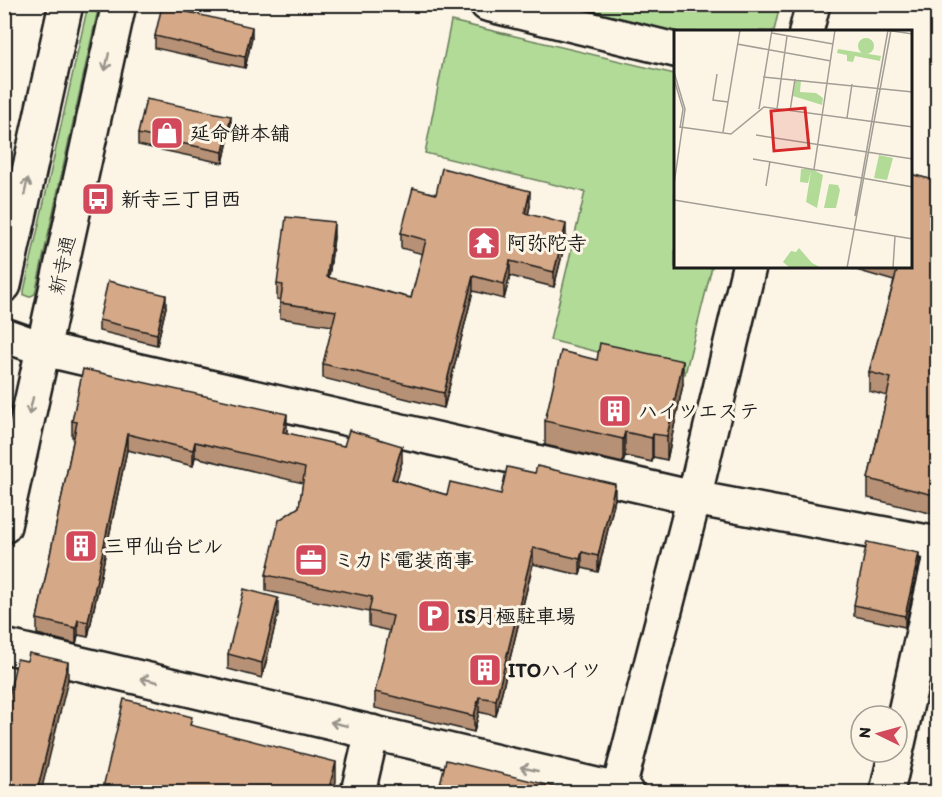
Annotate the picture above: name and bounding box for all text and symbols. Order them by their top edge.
inset map [674,30,912,268]
one-way arrow [101,51,112,71]
shop icon: 延命餅本舗 [149,115,185,151]
place label: 延命餅本舗 [190,121,290,145]
one-way arrow [21,177,32,197]
bus stop icon: 新寺三丁目西 [80,181,116,217]
place label: 新寺三丁目西 [121,187,241,211]
temple icon: 阿弥陀寺 [466,225,502,261]
place label: 阿弥陀寺 [507,231,587,255]
street label: 新寺通 [44,233,80,297]
building icon: ハイツエステ [597,393,633,429]
one-way arrow [25,396,37,415]
place label: ハイツエステ [638,399,759,423]
building icon: 三甲仙台ビル [63,528,99,564]
place label: 三甲仙台ビル [104,534,224,558]
office icon: ミカド電装商事 [293,542,329,578]
place label: ミカド電装商事 [334,548,474,572]
parking icon: IS月極駐車場 [416,598,452,634]
place label: IS月極駐車場 [457,604,576,628]
building icon: ITOハイツ [467,652,503,688]
place label: ITOハイツ [508,658,601,682]
one-way arrow [140,674,159,685]
north arrow [849,704,909,764]
one-way arrow [330,718,349,730]
text: N [855,727,874,739]
one-way arrow [519,763,538,775]

